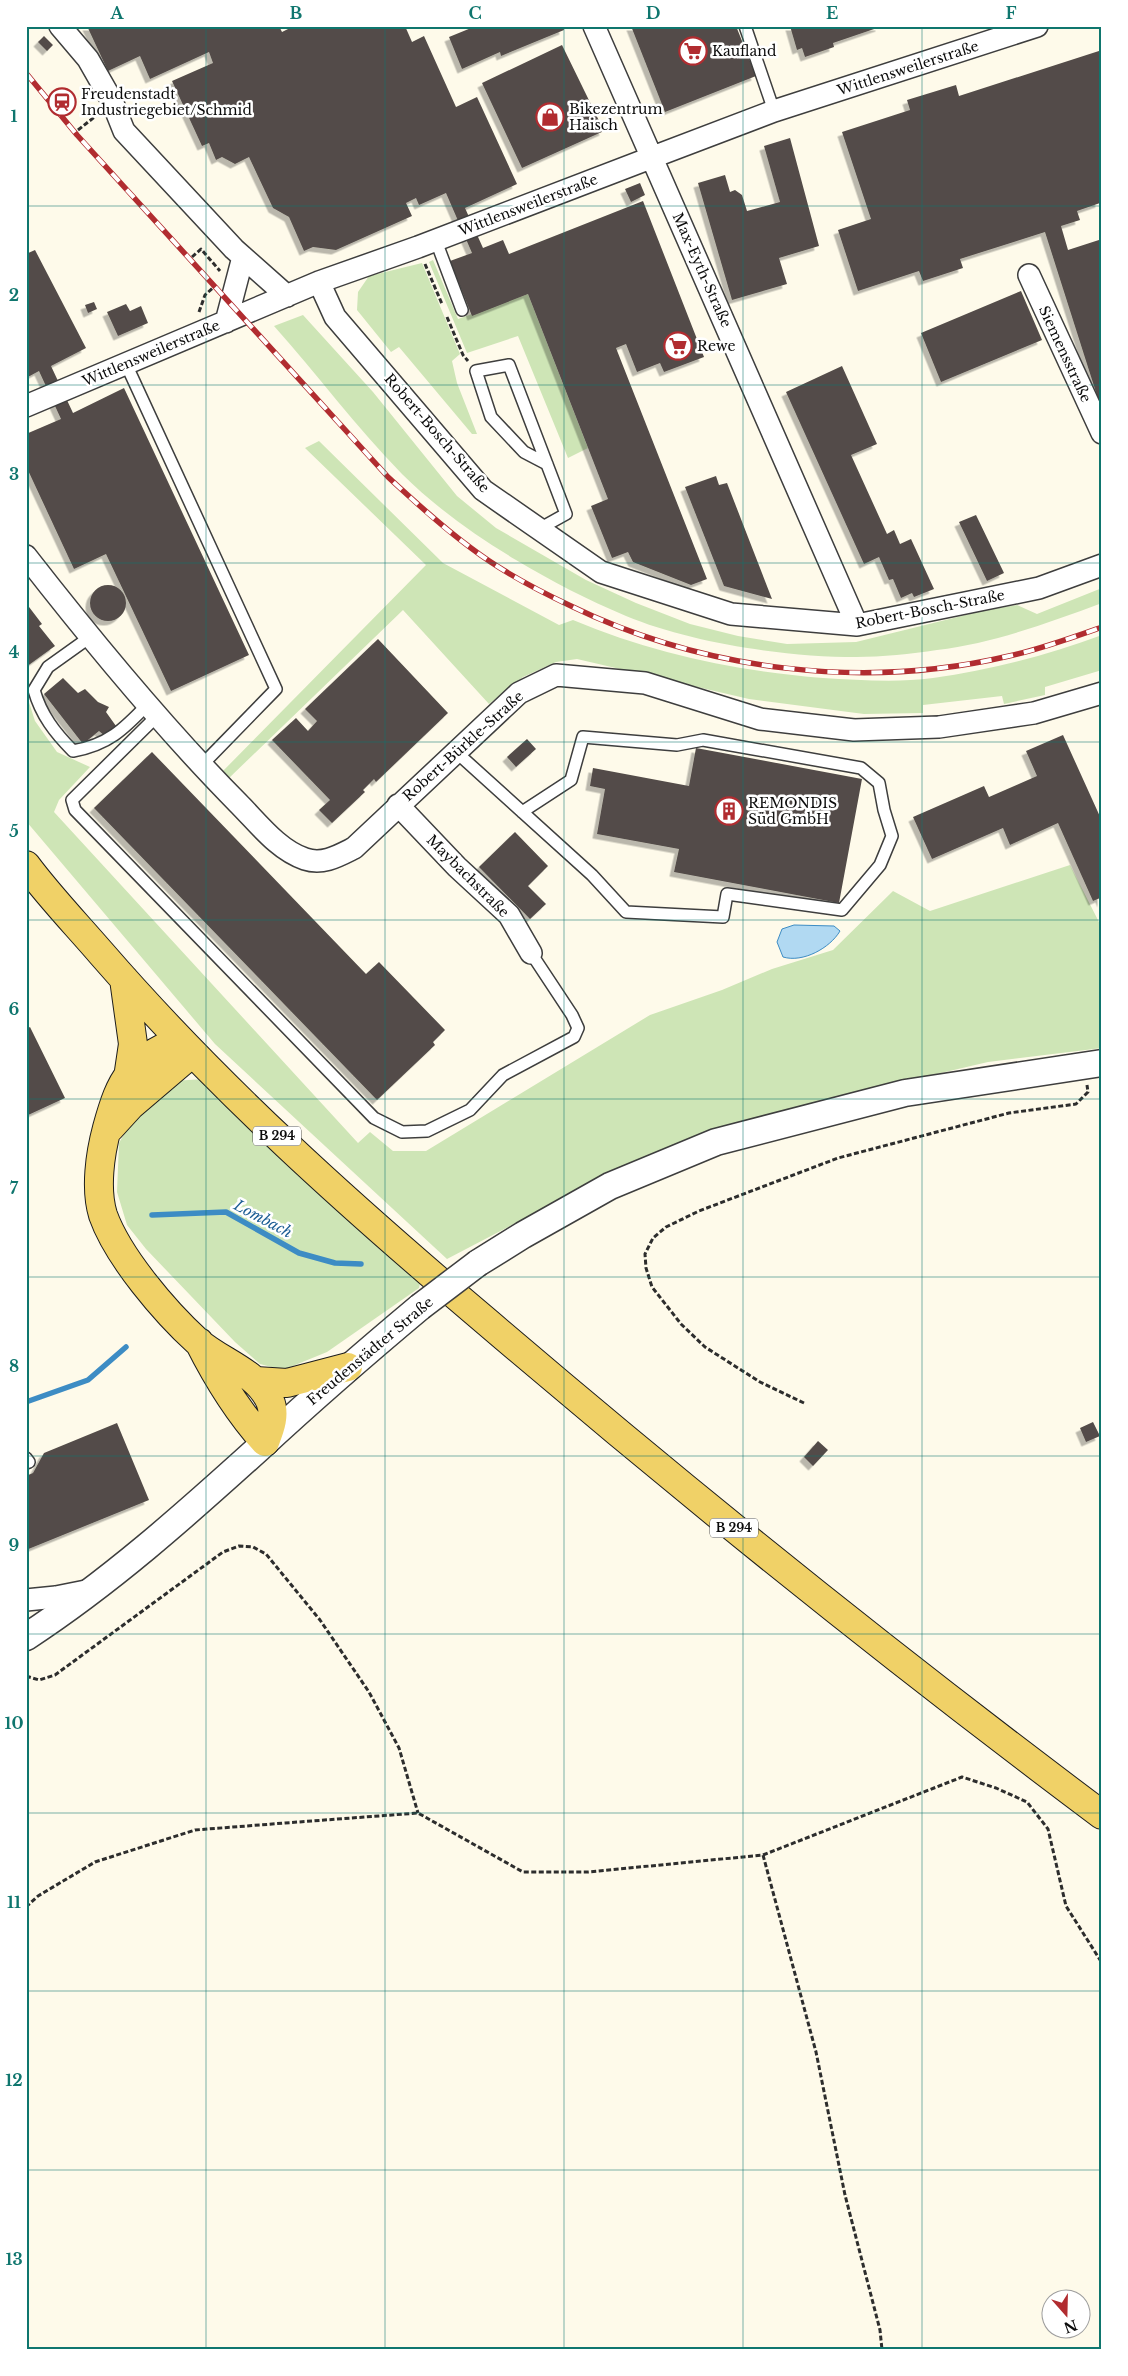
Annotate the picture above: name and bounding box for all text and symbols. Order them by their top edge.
text: A [110,3,125,23]
text: B [290,3,303,23]
text: C [468,3,482,23]
text: D [646,3,660,23]
text: E [826,3,838,23]
text: F [1005,3,1017,23]
supermarket icon: Kaufland [678,36,708,66]
street label: Wittlensweilerstraße [834,37,981,100]
place label: Kaufland [712,42,777,60]
place label: Freudenstadt Industriegebiet/Schmid [81,85,252,119]
station icon: Freudenstadt Industriegebiet/Schmid [47,87,77,117]
place label: Bikezentrum Haisch [569,100,662,134]
shop icon: Bikezentrum Haisch [535,102,565,132]
text: 1 [11,106,18,126]
street label: Wittlensweilerstraße [455,170,600,240]
street label: Max-Eyth-Straße [669,210,735,330]
text: 2 [9,285,19,305]
street label: Siemensstraße [1035,303,1095,405]
street label: Wittlensweilerstraße [79,316,222,391]
supermarket icon: Rewe [663,331,693,361]
place label: Rewe [697,337,736,355]
street label: Robert-Bosch-Straße [380,370,494,496]
text: 3 [9,464,19,484]
street label: Robert-Bosch-Straße [854,586,1006,632]
text: 4 [9,642,19,662]
street label: Robert-Bürkle-Straße [399,687,527,805]
place label: REMONDIS Süd GmbH [748,794,837,828]
building icon: REMONDIS Süd GmbH [714,796,744,826]
text: 5 [9,821,19,841]
street label: Maybachstraße [423,831,513,921]
text: 6 [9,999,20,1019]
road number: B 294 [253,1126,301,1146]
text: 7 [10,1178,19,1198]
water label: Lombach [230,1195,296,1242]
street label: Freudenstädter Straße [303,1293,437,1409]
text: 8 [9,1356,19,1376]
road number: B 294 [710,1519,758,1538]
text: 9 [9,1535,20,1555]
text: 10 [4,1713,24,1733]
text: 11 [7,1892,21,1912]
text: 12 [5,2070,23,2090]
text: 13 [5,2249,23,2269]
north arrow [1040,2288,1090,2338]
text: N [1061,2316,1080,2337]

